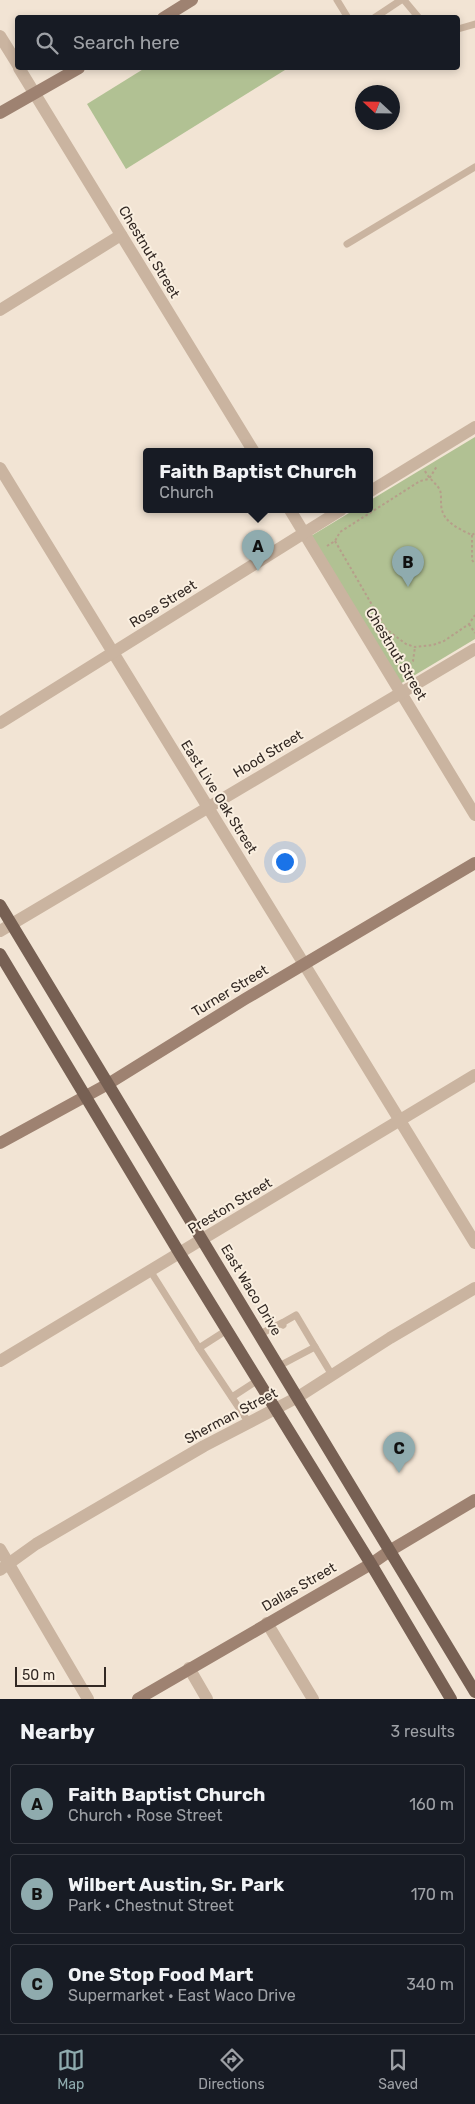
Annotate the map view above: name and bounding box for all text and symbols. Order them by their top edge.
search box [15,15,460,70]
icon: search [33,29,61,57]
text: Search here [73,31,180,54]
north arrow [355,85,400,130]
street label: Chestnut Street [115,203,183,302]
popup [143,448,373,513]
text: Faith Baptist Church [159,460,357,483]
text: Church [159,483,214,502]
pin: A [242,530,274,571]
pin: B [392,546,424,587]
street label: Rose Street [126,576,200,631]
street label: Chestnut Street [362,605,430,704]
street label: Hood Street [230,726,306,781]
street label: East Live Oak Street [177,737,261,857]
your location [272,849,298,875]
street label: Turner Street [189,961,272,1020]
street label: Preston Street [185,1174,276,1238]
street label: East Waco Drive [217,1241,285,1339]
street label: Sherman Street [182,1384,281,1448]
pin: C [383,1432,415,1473]
street label: Dallas Street [259,1559,340,1615]
scale bar [15,1664,106,1687]
text: 50 m [22,1667,55,1684]
text: Nearby [20,1719,95,1744]
text: 3 results [390,1722,455,1741]
text: Faith Baptist Church [68,1783,265,1806]
text: A [31,1795,43,1814]
text: 160 m [409,1795,454,1814]
text: Church · Rose Street [68,1806,223,1825]
text: Wilbert Austin, Sr. Park [68,1873,284,1896]
text: B [31,1885,43,1904]
text: 170 m [411,1885,454,1904]
text: Park · Chestnut Street [68,1896,234,1915]
text: One Stop Food Mart [68,1963,253,1986]
text: C [31,1975,43,1994]
text: 340 m [406,1975,454,1994]
text: Supermarket · East Waco Drive [68,1986,296,2005]
tab: Map [57,2046,85,2093]
tab: Directions [198,2046,265,2093]
tab: Saved [378,2046,418,2093]

